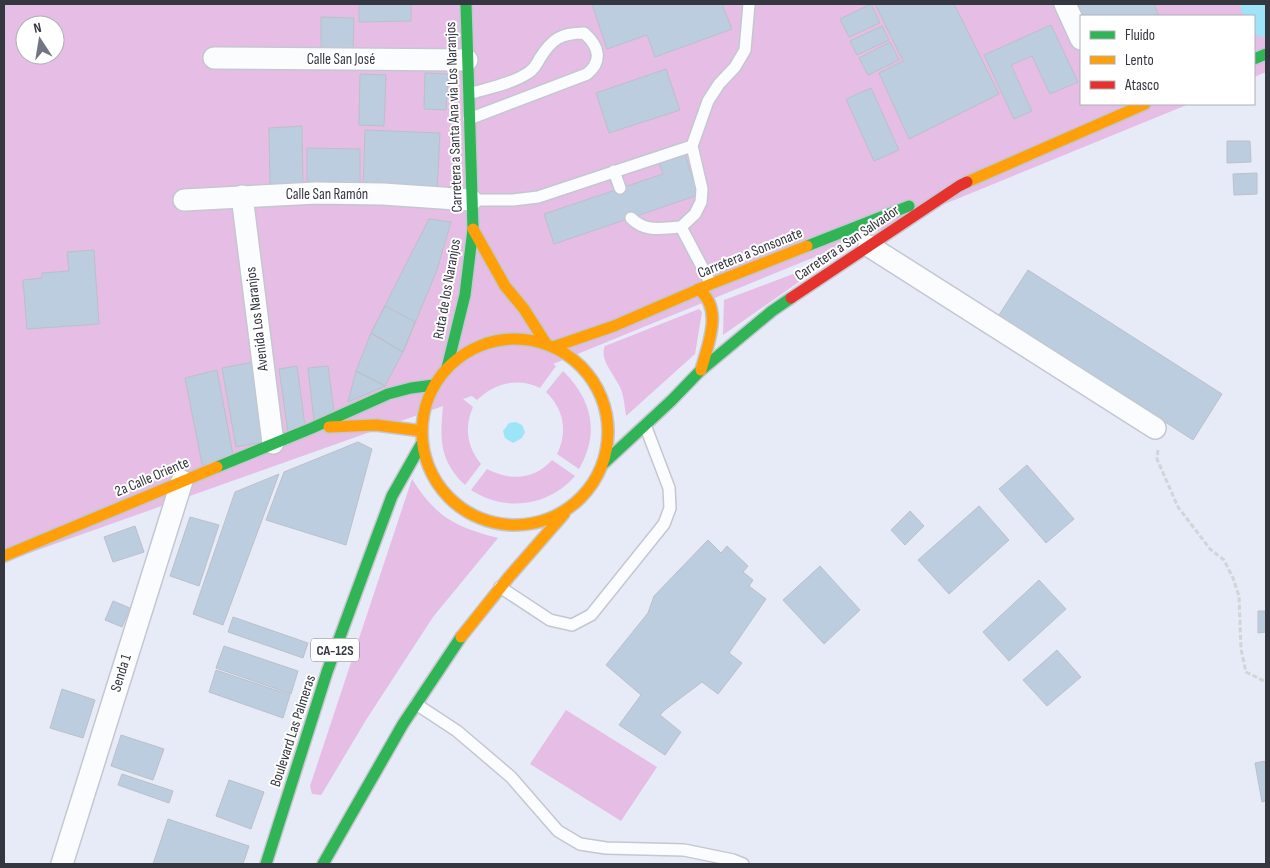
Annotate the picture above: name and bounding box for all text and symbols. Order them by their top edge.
north arrow [15,15,65,65]
legend [1080,15,1255,105]
text: N [32,19,43,37]
street label: Carretera a Santa Ana via Los Naranjos [441,21,467,213]
text: Fluido [1125,26,1155,45]
street label: Calle San José [307,50,375,69]
text: Lento [1125,51,1154,70]
text: Atasco [1124,76,1159,95]
street label: Calle San Ramón [286,185,368,204]
street label: Carretera a San Salvador [791,201,904,285]
street label: Carretera a Sonsonate [695,223,805,283]
street label: Ruta de los Naranjos [429,237,465,341]
street label: Avenida Los Naranjos [241,266,273,373]
street label: 2a Calle Oriente [112,453,192,501]
road number: CA-12S [311,638,359,662]
street label: Senda 1 [106,651,136,694]
street label: Boulevard Las Palmeras [266,673,320,789]

